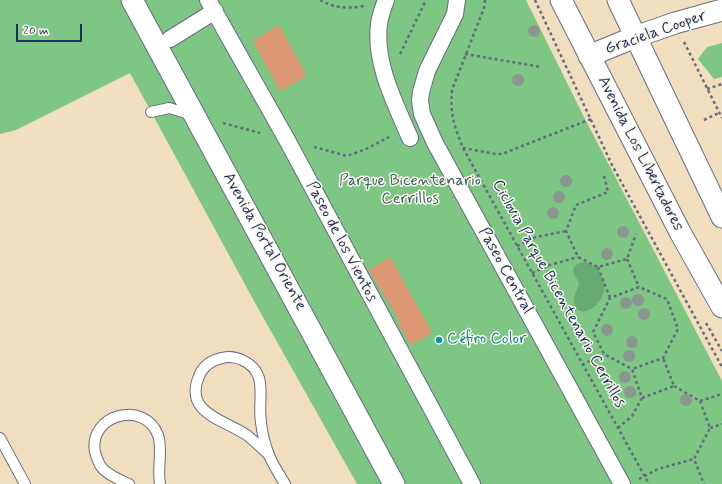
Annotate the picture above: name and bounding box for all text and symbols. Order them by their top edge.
street label: Graciela Cooper [603,7,709,59]
scale bar [18,16,84,42]
text: 20 m [23,23,49,39]
street label: Avenida Los Libertadores [593,73,687,235]
street label: Avenida Portal Oriente [218,170,310,314]
park label: Parque Bicentenario Cerrillos [339,172,481,210]
street label: Ciclovia Parque Bicentenario Cerrillos [487,177,629,411]
street label: Paseo de los Vientos [301,178,381,306]
street label: Paseo Central [473,224,537,318]
place label: Céfiro Color [447,330,527,350]
marker: Céfiro Color [434,335,444,345]

